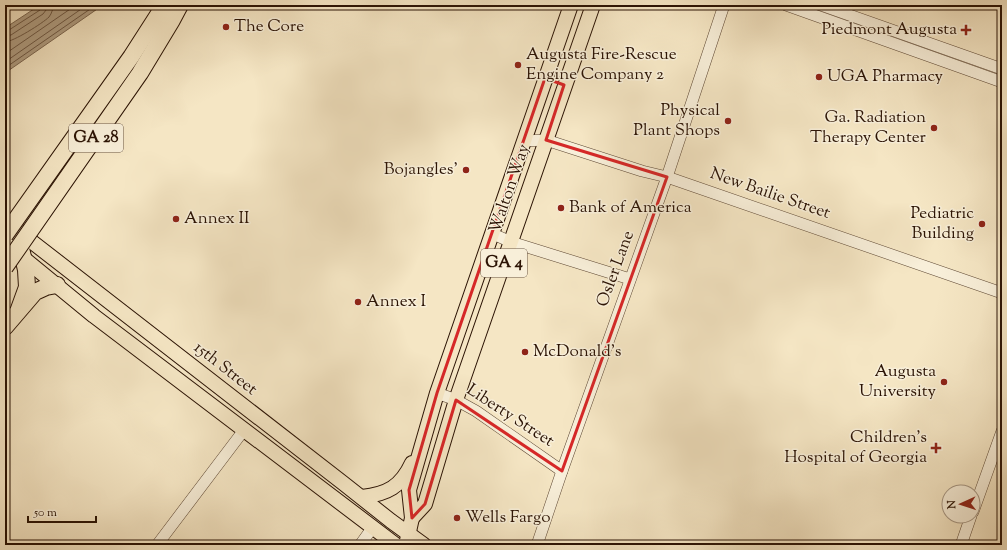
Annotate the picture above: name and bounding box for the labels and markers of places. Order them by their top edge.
place label: The Core [234,15,304,39]
place label: Piedmont Augusta [821,18,957,42]
marker: The Core [221,22,231,32]
marker: Piedmont Augusta [960,24,972,36]
place label: Augusta Fire-Rescue Engine Company 2 [526,43,677,87]
marker: Augusta Fire-Rescue Engine Company 2 [513,60,523,70]
place label: UGA Pharmacy [827,65,944,89]
marker: UGA Pharmacy [814,72,824,82]
place label: Physical Plant Shops [633,99,720,143]
place label: Ga. Radiation Therapy Center [810,106,927,150]
marker: Physical Plant Shops [723,116,733,126]
marker: Ga. Radiation Therapy Center [929,123,939,133]
place label: Bojangles' [384,158,458,182]
marker: Bojangles' [461,165,471,175]
place label: Bank of America [569,196,692,220]
place label: Pediatric Building [911,202,974,246]
marker: Bank of America [556,203,566,213]
place label: Annex II [184,207,250,231]
marker: Annex II [171,214,181,224]
marker: Pediatric Building [977,219,987,229]
place label: Annex I [366,290,426,314]
marker: Annex I [353,297,363,307]
place label: McDonald's [533,340,622,364]
marker: McDonald's [520,347,530,357]
place label: Augusta University [859,360,937,404]
marker: Augusta University [939,377,949,387]
place label: Children's Hospital of Georgia [784,426,927,470]
marker: Children's Hospital of Georgia [930,442,942,454]
place label: Wells Fargo [465,506,551,530]
marker: Wells Fargo [452,513,462,523]

